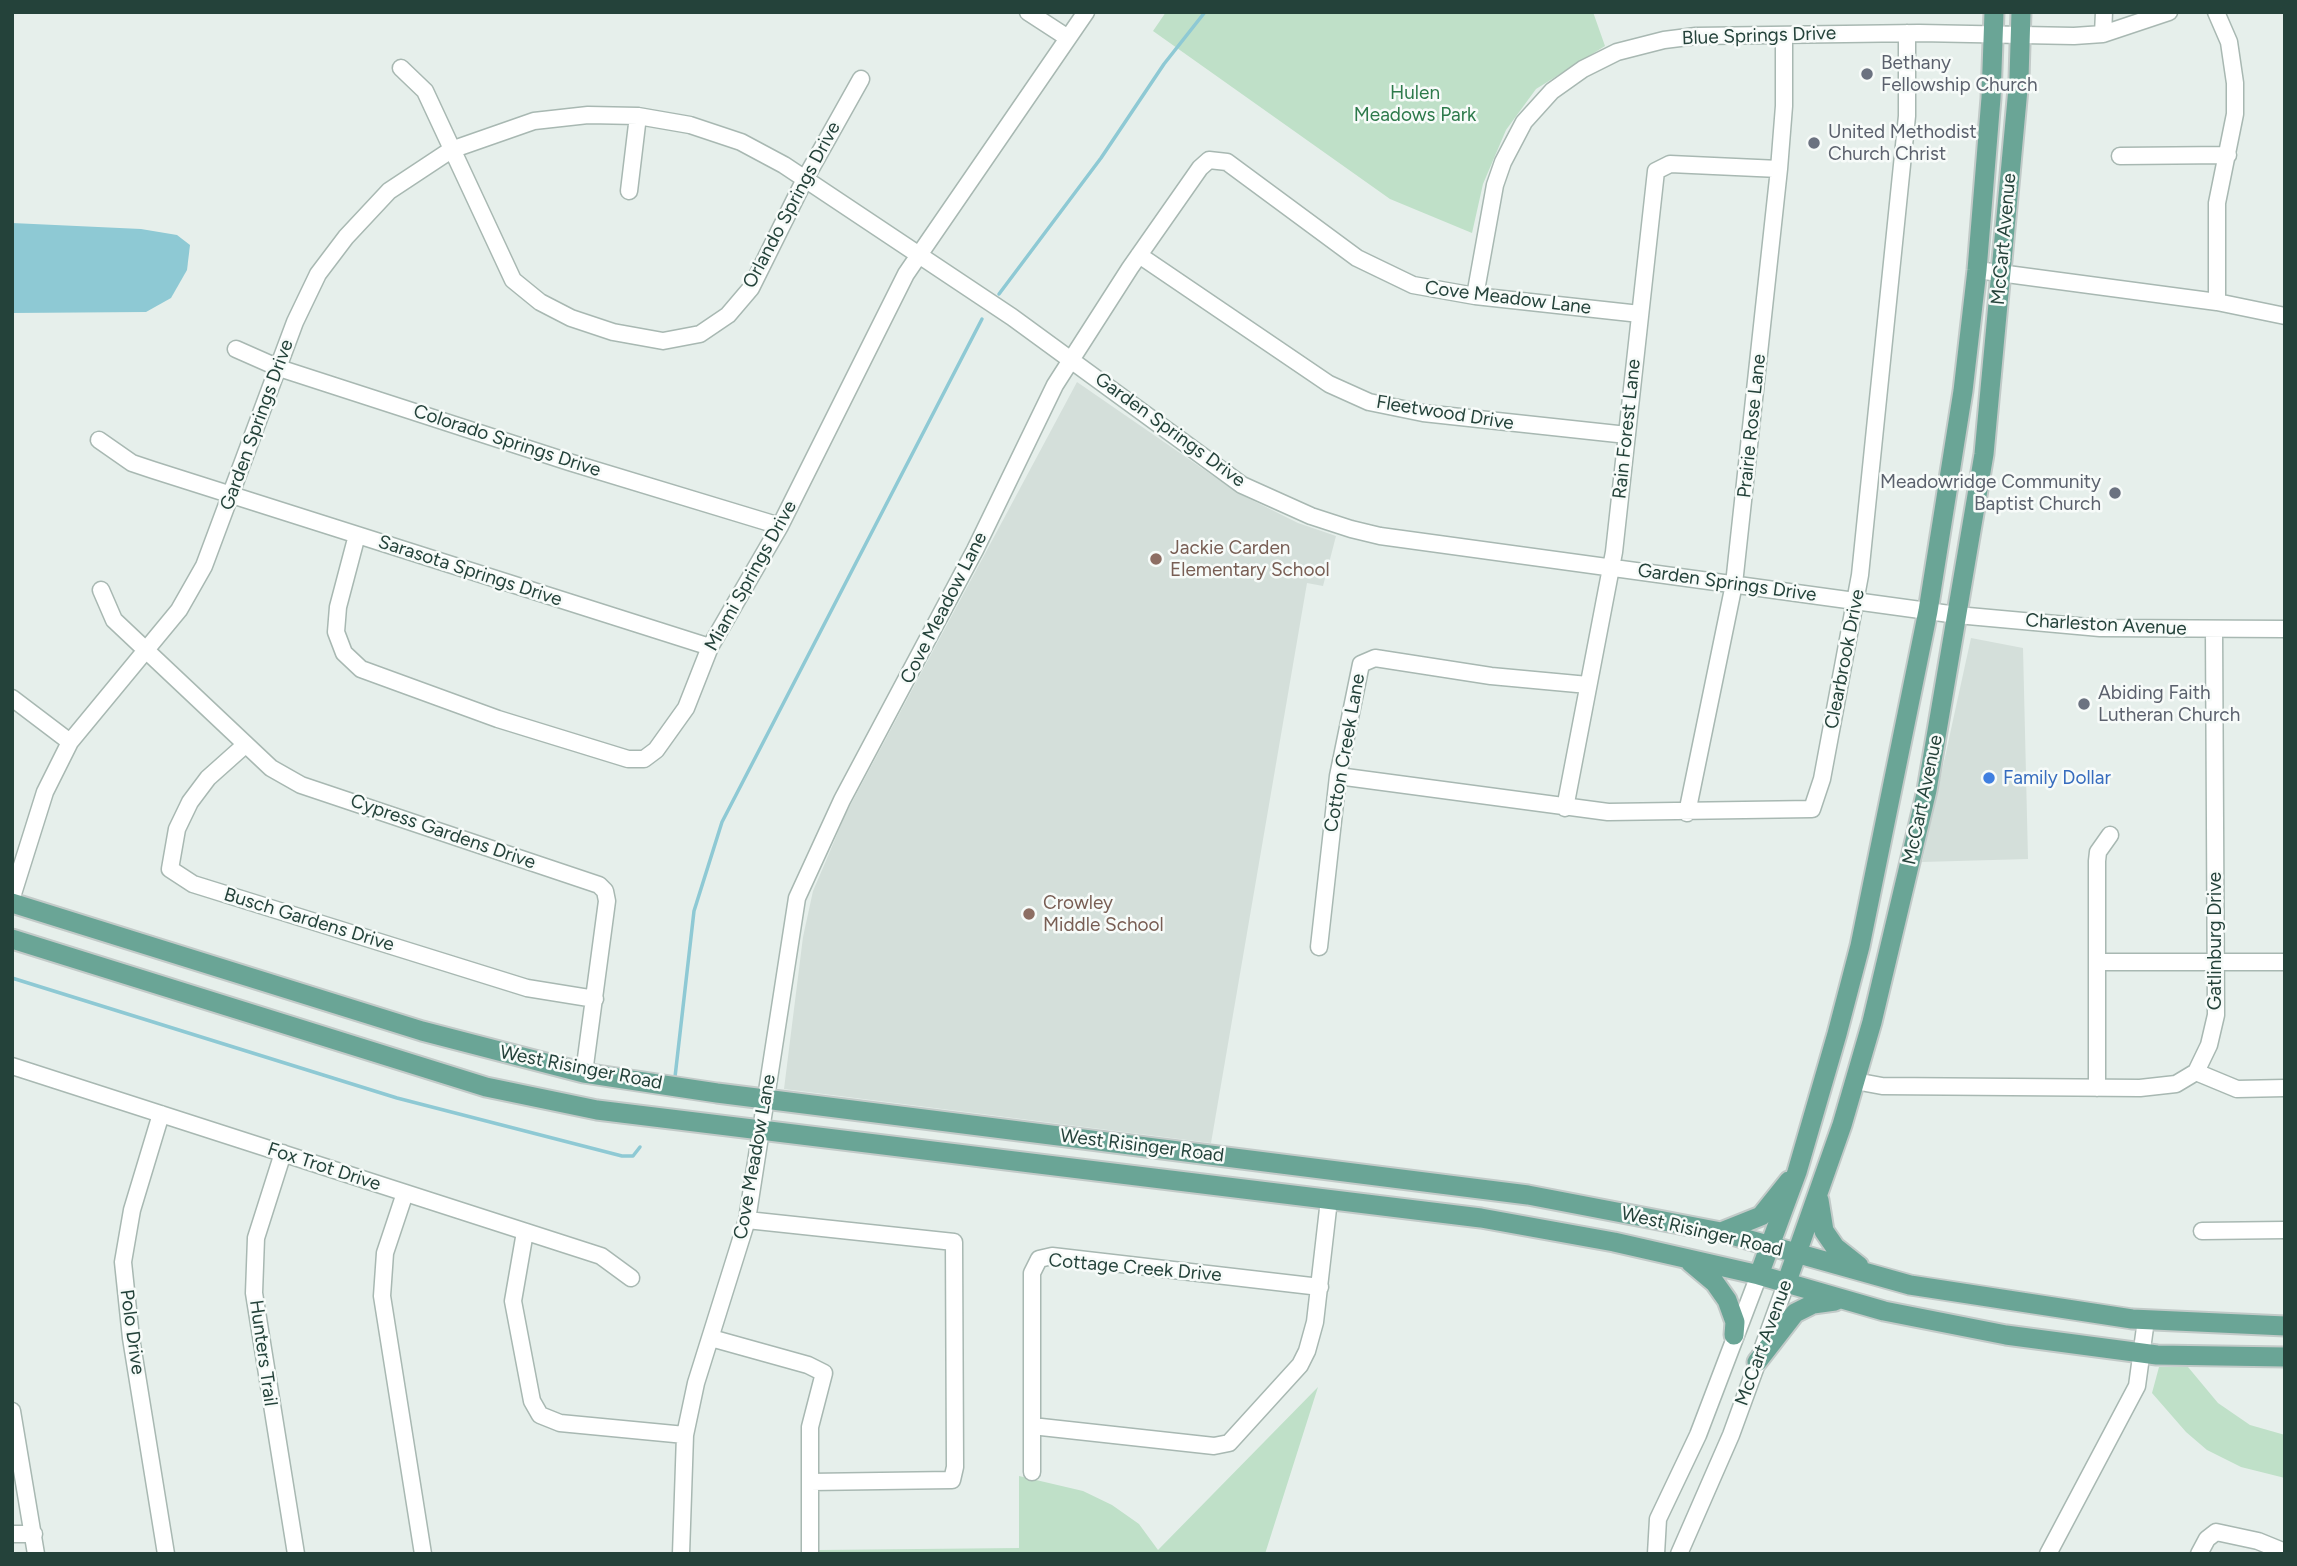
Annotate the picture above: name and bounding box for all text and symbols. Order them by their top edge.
street label: Blue Springs Drive [1681,22,1837,50]
place label: Bethany Fellowship Church [1881,52,2038,96]
marker: Bethany Fellowship Church [1859,66,1875,82]
park label: Hulen Meadows Park [1354,82,1476,126]
street label: Orlando Springs Drive [738,118,846,292]
place label: United Methodist Church Christ [1828,121,1977,165]
marker: United Methodist Church Christ [1806,135,1822,151]
street label: McCart Avenue [1987,172,2021,306]
street label: Cove Meadow Lane [1424,276,1592,320]
street label: Garden Springs Drive [215,336,299,514]
street label: Prairie Rose Lane [1733,353,1771,499]
street label: Rain Forest Lane [1608,358,1646,500]
street label: Garden Springs Drive [1090,368,1250,492]
street label: Fleetwood Drive [1375,391,1515,435]
street label: Colorado Springs Drive [410,400,604,482]
place label: Meadowridge Community Baptist Church [1880,471,2101,515]
marker: Meadowridge Community Baptist Church [2107,485,2123,501]
street label: Miami Springs Drive [700,497,802,655]
street label: Cove Meadow Lane [896,528,992,688]
street label: Sarasota Springs Drive [375,531,565,611]
place label: Jackie Carden Elementary School [1170,537,1330,581]
marker: Jackie Carden Elementary School [1148,551,1164,567]
street label: Garden Springs Drive [1636,559,1818,607]
street label: Clearbrook Drive [1820,587,1870,731]
street label: Charleston Avenue [2025,609,2187,641]
street label: Cotton Creek Lane [1320,672,1370,834]
place label: Abiding Faith Lutheran Church [2098,682,2240,726]
marker: Abiding Faith Lutheran Church [2076,696,2092,712]
street label: McCart Avenue [1898,733,1948,867]
place label: Family Dollar [2003,767,2111,789]
marker: Family Dollar [1981,770,1997,786]
street label: Cypress Gardens Drive [347,790,539,874]
street label: Gatlinburg Drive [2204,872,2226,1010]
street label: Busch Gardens Drive [221,883,397,957]
place label: Crowley Middle School [1043,892,1164,936]
marker: Crowley Middle School [1021,906,1037,922]
street label: West Risinger Road [498,1041,664,1095]
street label: Cove Meadow Lane [729,1073,781,1241]
street label: West Risinger Road [1059,1125,1225,1167]
street label: Fox Trot Drive [265,1138,383,1196]
street label: West Risinger Road [1619,1202,1785,1262]
street label: Cottage Creek Drive [1048,1249,1222,1287]
street label: McCart Avenue [1731,1277,1797,1409]
street label: Polo Drive [115,1288,149,1376]
street label: Hunters Trail [244,1298,282,1408]

